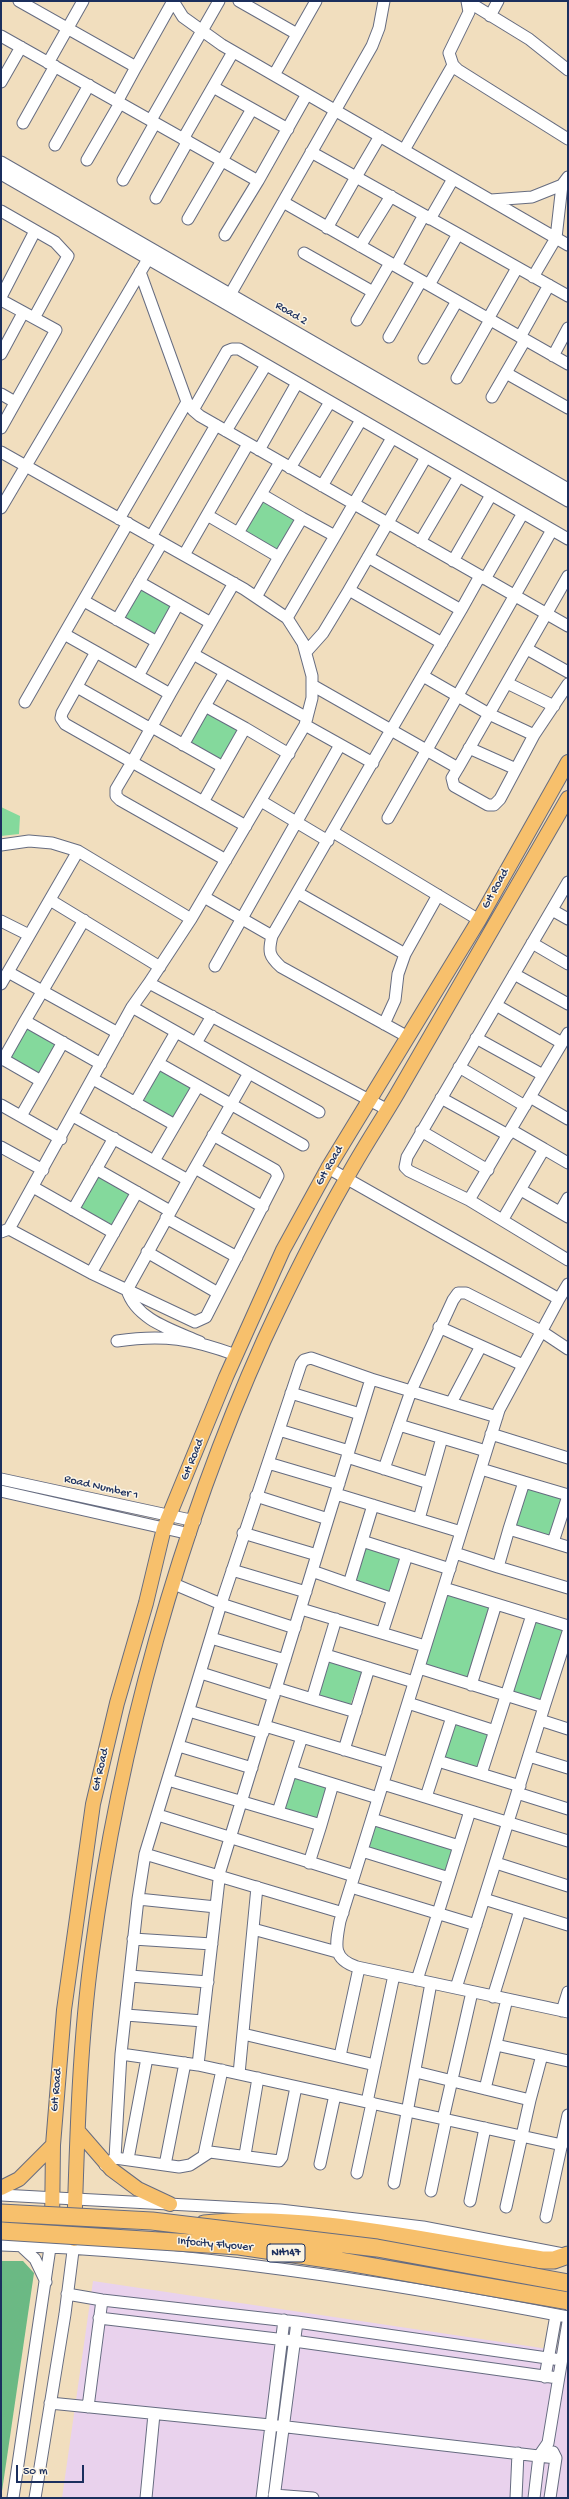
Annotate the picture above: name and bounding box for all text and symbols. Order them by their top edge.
street label: Road 2 [272,299,310,329]
street label: GH Road [479,866,513,912]
street label: GH Road [313,1144,347,1188]
street label: GH Road [178,1437,208,1483]
street label: Road Number 1 [63,1472,139,1504]
street label: GH Road [89,1747,113,1793]
street label: GH Road [48,2068,66,2112]
street label: Infocity Flyover [177,2235,253,2255]
road number: NH147 [267,2244,305,2262]
scale bar [18,2457,86,2483]
text: 50 m [23,2465,48,2479]

